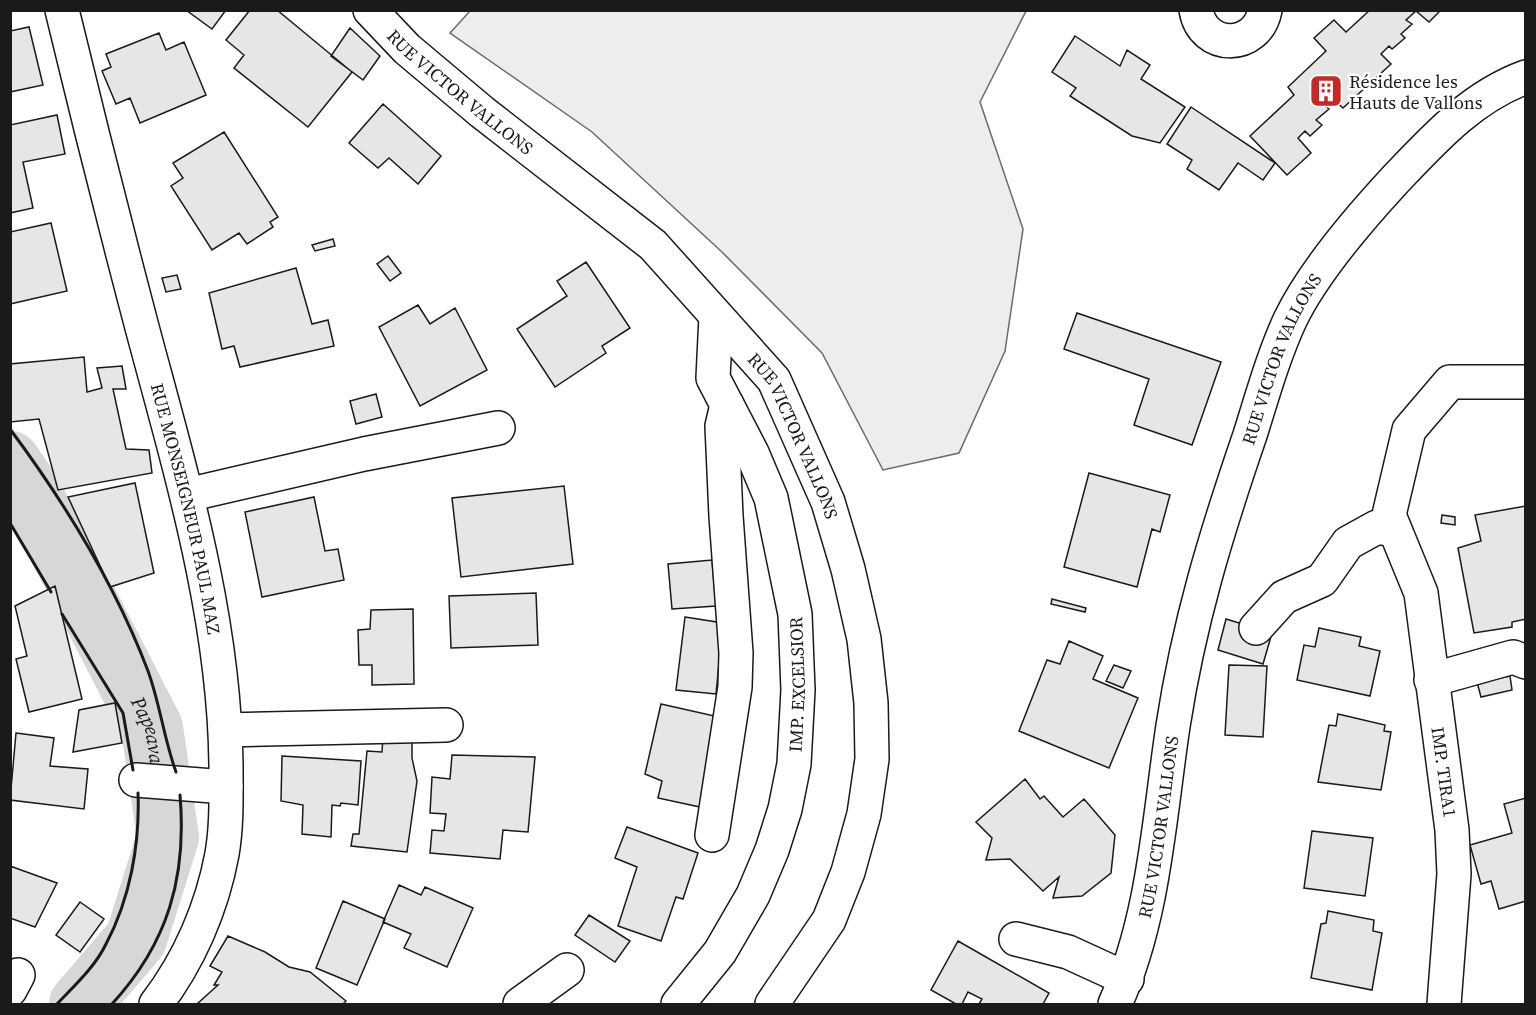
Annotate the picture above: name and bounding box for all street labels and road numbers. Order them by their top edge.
street label: RUE VICTOR VALLONS [382,23,539,160]
street label: RUE VICTOR VALLONS [1235,268,1327,448]
street label: RUE VICTOR VALLONS [742,347,845,522]
street label: RUE MONSEIGNEUR PAUL MAZ [145,380,227,636]
street label: IMP. EXCELSIOR [782,616,811,753]
street label: IMP. TIRA1 [1425,725,1463,819]
street label: RUE VICTOR VALLONS [1131,734,1184,920]

